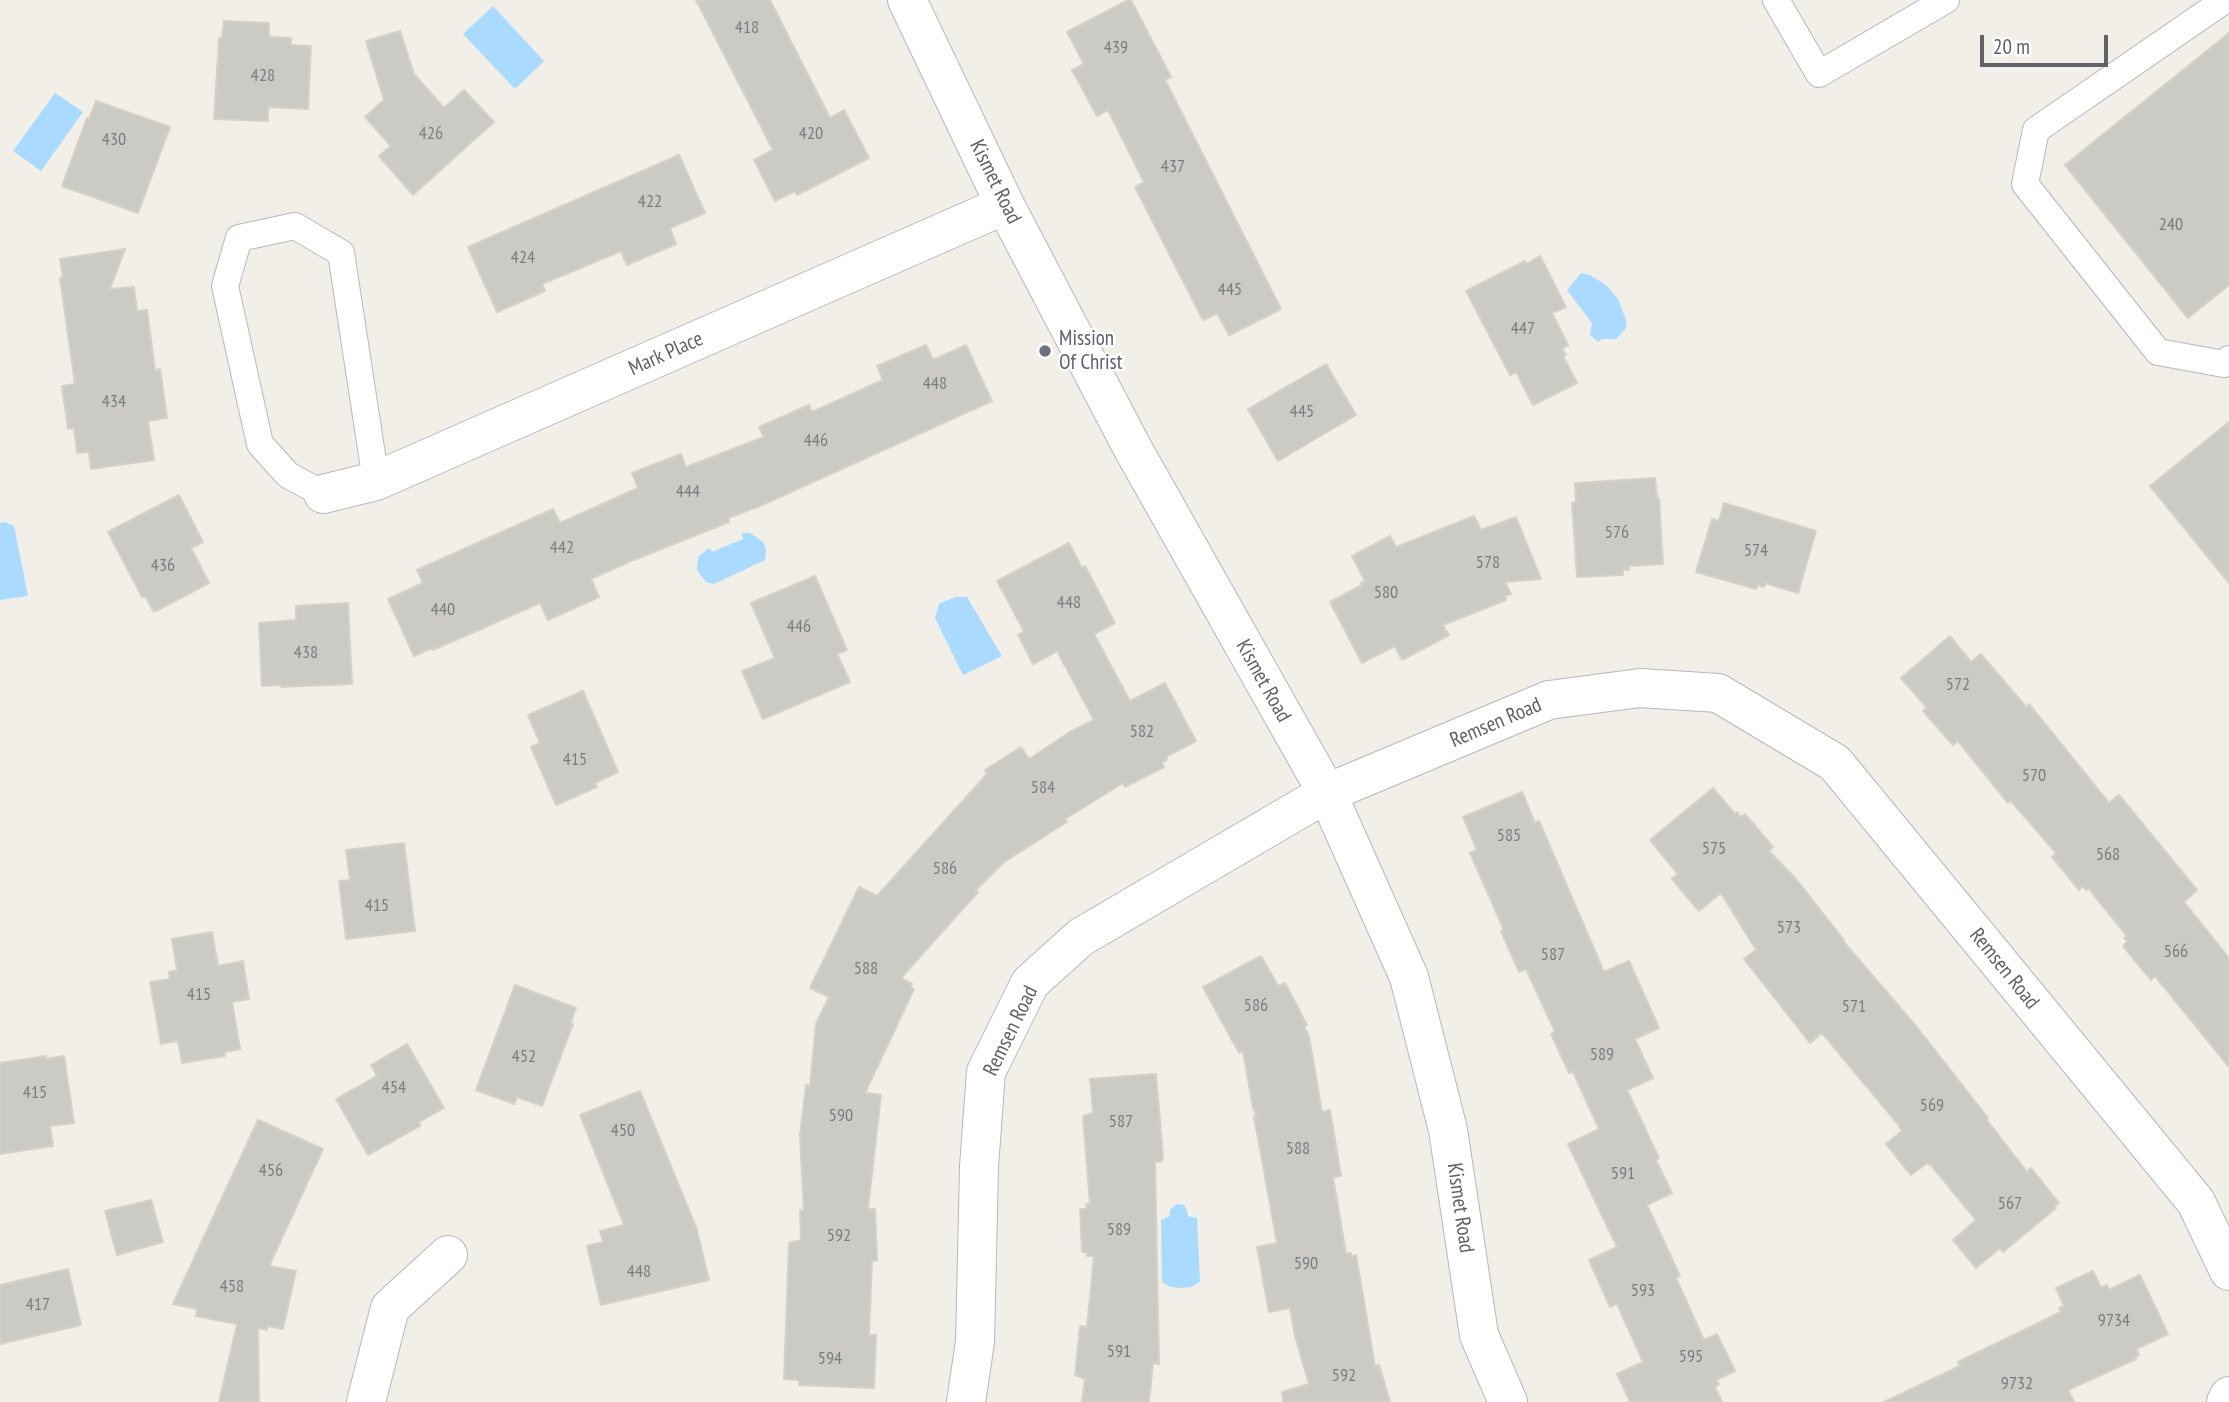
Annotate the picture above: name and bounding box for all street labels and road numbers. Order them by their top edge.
street label: Kismet Road [964,136,1026,228]
street label: Mark Place [625,326,707,382]
street label: Kismet Road [1230,635,1296,727]
street label: Remsen Road [1446,692,1546,754]
street label: Remsen Road [1964,923,2044,1015]
street label: Remsen Road [978,982,1044,1080]
street label: Kismet Road [1441,1161,1479,1255]

